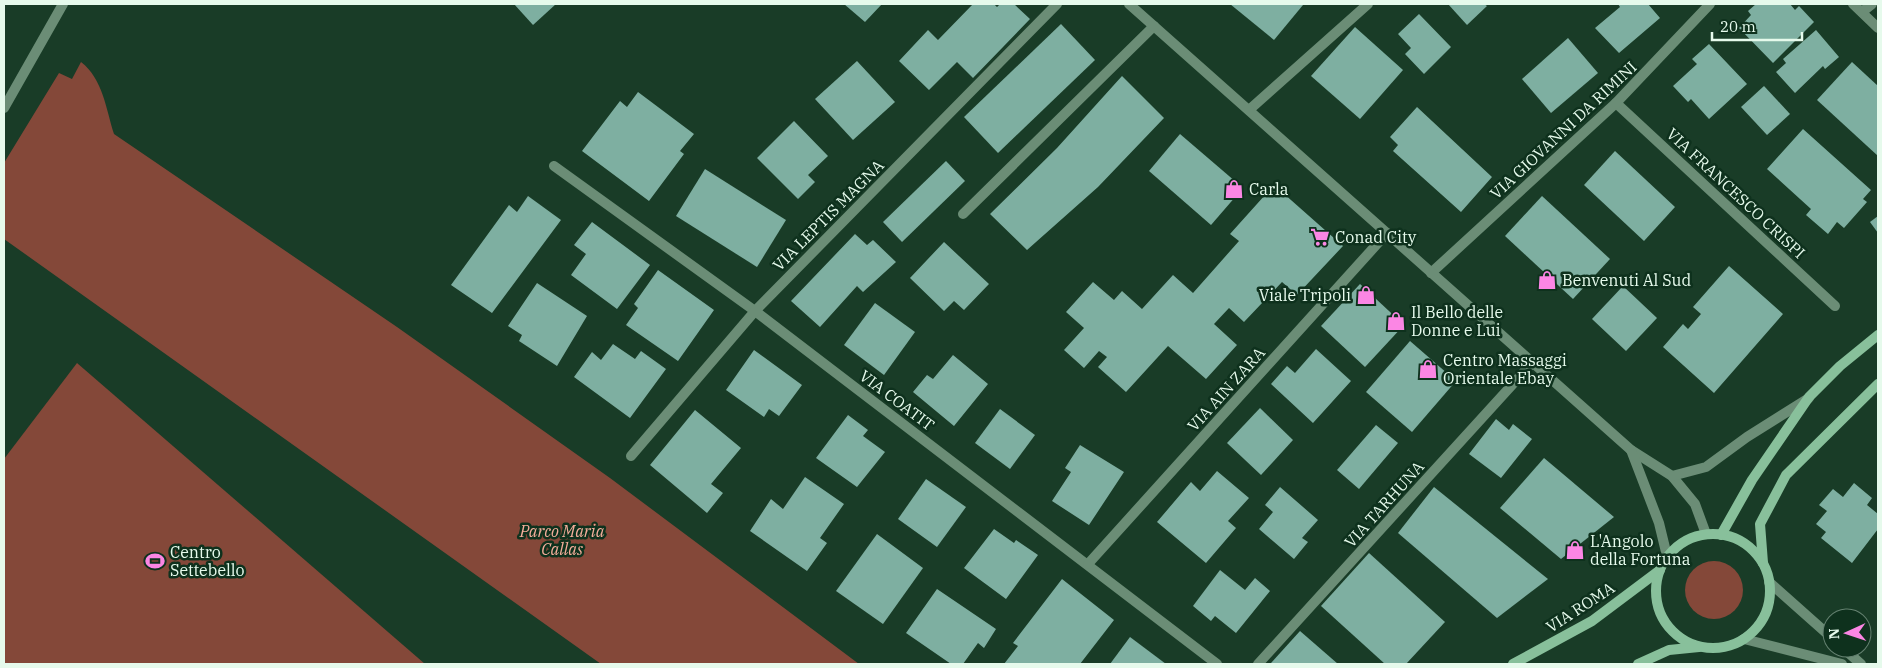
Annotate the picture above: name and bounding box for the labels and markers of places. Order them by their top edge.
shop icon: Carla [1223,178,1245,200]
place label: Carla [1249,179,1289,199]
supermarket icon: Conad City [1309,226,1331,248]
place label: Conad City [1335,227,1417,247]
shop icon: Benvenuti Al Sud [1536,269,1558,291]
place label: Benvenuti Al Sud [1562,270,1691,290]
shop icon: Viale Tripoli [1355,284,1377,306]
place label: Viale Tripoli [1259,285,1351,305]
place label: Il Bello delle Donne e Lui [1411,302,1503,340]
shop icon: Il Bello delle Donne e Lui [1385,310,1407,332]
place label: Centro Massaggi Orientale Ebay [1443,350,1567,388]
shop icon: Centro Massaggi Orientale Ebay [1417,358,1439,380]
place label: L'Angolo della Fortuna [1590,531,1691,569]
shop icon: L'Angolo della Fortuna [1564,539,1586,561]
place label: Centro Settebello [170,542,245,580]
sports icon: Centro Settebello [144,550,166,572]

